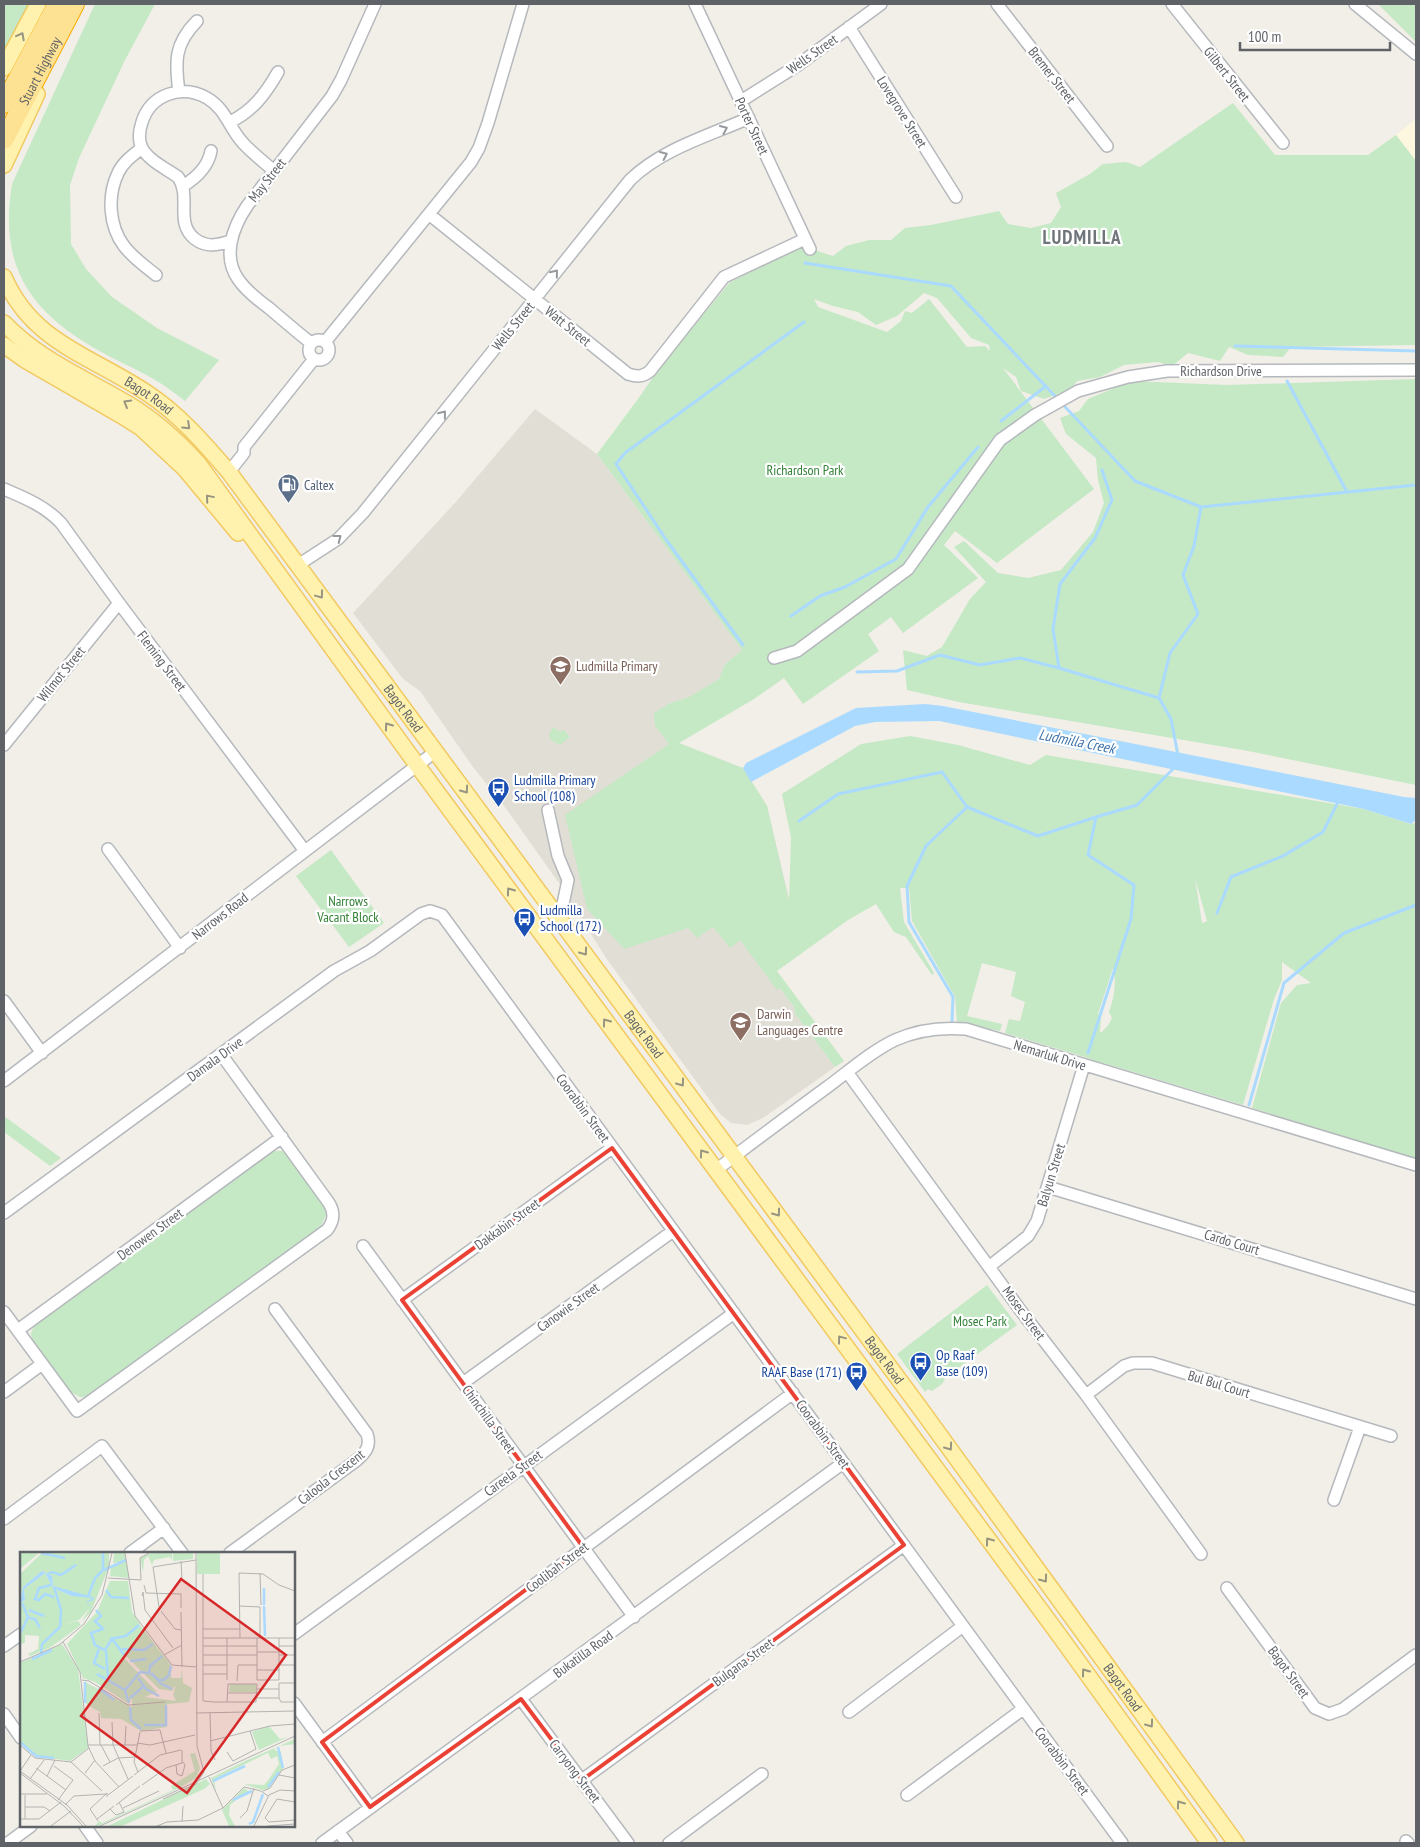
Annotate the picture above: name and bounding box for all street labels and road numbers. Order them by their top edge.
street label: Wells Street [783,30,841,78]
street label: Stuart Highway [15,33,66,108]
street label: Bremer Street [1024,43,1080,107]
street label: Gilbert Street [1200,43,1254,105]
street label: Lovegrove Street [873,73,931,151]
street label: Porter Street [731,94,773,158]
street label: May Street [244,154,290,206]
street label: Wells Street [488,298,538,354]
street label: Watt Street [541,302,595,350]
street label: Richardson Drive [1180,362,1262,380]
street label: Bagot Road [122,372,177,418]
street label: Fleming Street [133,627,191,695]
street label: Wilmot Street [33,642,89,706]
street label: Bagot Road [380,681,427,736]
street label: Narrows Road [188,888,252,944]
street label: Bagot Road [620,1007,668,1062]
street label: Damala Drive [183,1033,247,1085]
street label: Nemarluk Drive [1012,1035,1089,1075]
street label: Coorabbin Street [552,1070,614,1146]
street label: Balyun Street [1033,1141,1069,1209]
street label: Dakkabin Street [471,1194,543,1254]
street label: Denowen Street [113,1204,187,1264]
street label: Cardo Court [1202,1225,1262,1259]
street label: Canowie Street [533,1278,603,1336]
street label: Mosec Street [998,1283,1050,1343]
street label: Bagot Road [861,1332,908,1387]
street label: Bul Bul Court [1186,1366,1252,1402]
street label: Chinchilla Street [458,1381,520,1457]
street label: Coorabbin Street [792,1396,854,1472]
street label: Caloola Crescent [294,1445,368,1509]
street label: Careela Street [480,1446,546,1500]
street label: Coolibah Street [522,1537,592,1597]
street label: Bukatilla Road [550,1626,616,1682]
street label: Bulgana Street [709,1634,777,1690]
street label: Bagot Street [1264,1642,1314,1702]
street label: Bagot Road [1099,1660,1146,1715]
street label: Coorabbin Street [1030,1723,1094,1799]
street label: Carryong Street [545,1736,605,1806]

